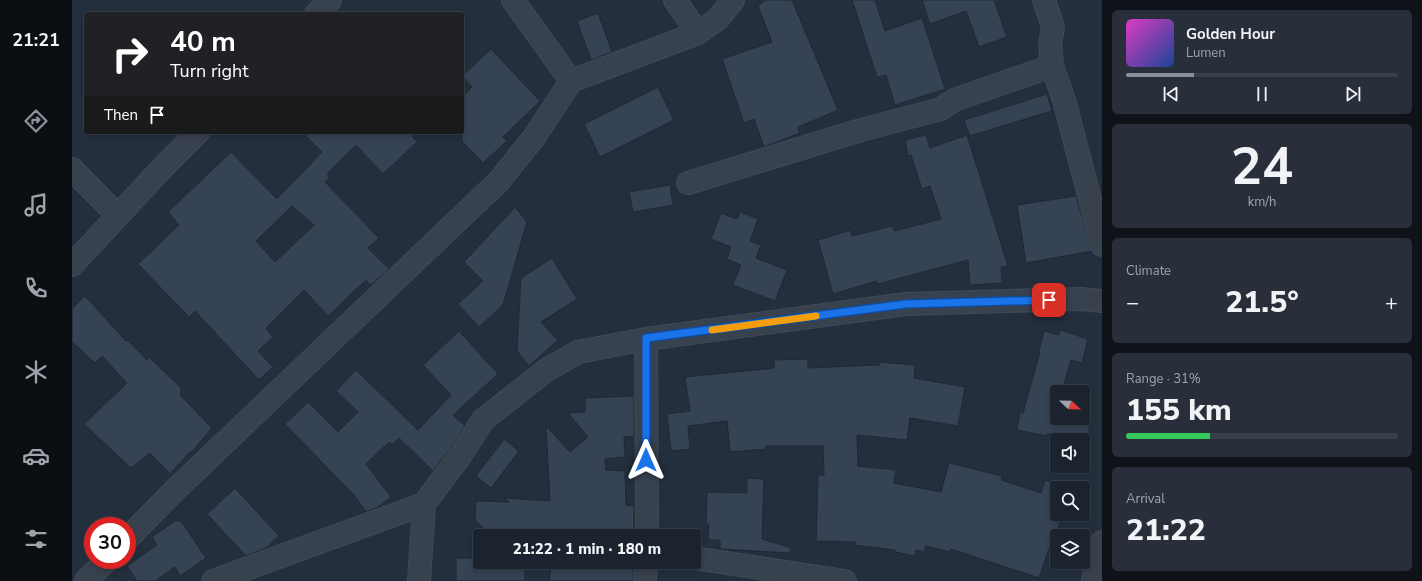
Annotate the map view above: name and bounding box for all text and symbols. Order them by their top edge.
text: 40 m [170,23,236,61]
text: Golden Hour [1186,24,1275,44]
text: 21:21 [12,28,60,52]
icon: right [104,28,156,80]
text: Lumen [1186,44,1226,62]
text: Turn right [170,59,249,83]
icon: previous [1160,83,1182,105]
icon: pause [1251,83,1273,105]
icon: next [1342,83,1364,105]
icon: arrive [146,104,168,126]
text: Then [104,105,138,125]
icon: directions [22,107,50,135]
text: 24 [1231,131,1293,202]
icon: music [22,191,50,219]
text: km/h [1248,193,1276,211]
text: Climate [1126,262,1171,280]
icon: phone [22,274,50,302]
text: 21.5° [1225,282,1299,323]
pin [1032,283,1066,317]
text: − [1126,288,1139,318]
text: + [1385,288,1398,318]
icon: arrive [1038,289,1060,311]
icon: climate [22,358,50,386]
text: Range · 31% [1126,370,1201,388]
north arrow [1050,385,1090,425]
map controls [1050,385,1090,569]
text: 155 km [1126,390,1232,431]
button: sound [1050,433,1090,473]
position arrow [625,439,667,481]
icon: car [22,442,50,470]
button: search [1050,481,1090,521]
text: Arrival [1126,490,1165,508]
text: 21:22 [1126,510,1206,551]
speed limit sign: 30 [84,517,136,569]
icon: filters [22,525,50,553]
button: layers [1050,529,1090,569]
text: 21:22 · 1 min · 180 m [513,539,661,559]

